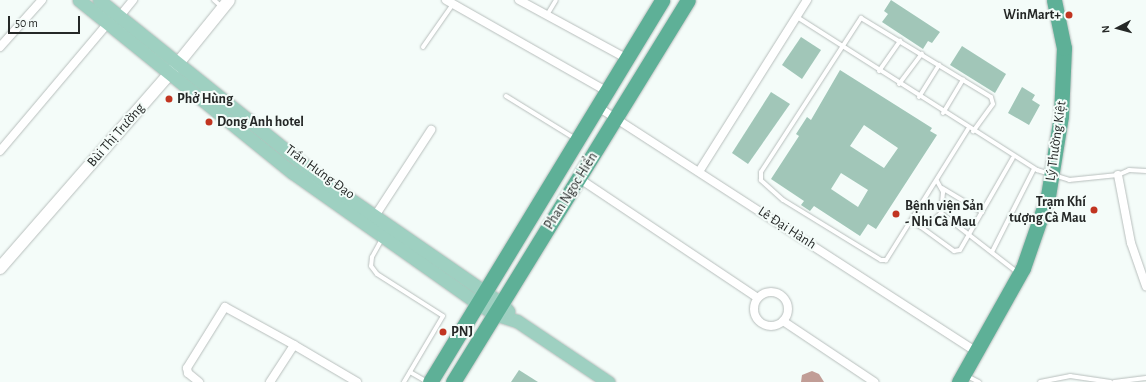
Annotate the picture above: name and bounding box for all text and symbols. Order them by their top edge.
place label: WinMart+ [1003,7,1061,23]
scale bar [10,8,82,34]
north arrow [1098,8,1138,48]
marker: WinMart+ [1064,10,1074,20]
text: 50 m [15,17,38,29]
text: N [1100,25,1111,34]
place label: Phở Hùng [177,91,233,107]
marker: Phở Hùng [164,94,174,104]
street label: Bùi Thị Trường [84,100,148,170]
street label: Lý Thường Kiệt [1042,100,1070,182]
place label: Dong Anh hotel [217,114,304,130]
marker: Dong Anh hotel [204,117,214,127]
street label: Trần Hưng Đạo [282,141,358,203]
street label: Phan Ngọc Hiển [541,149,601,233]
place label: Trạm Khí tượng Cà Mau [1009,194,1086,226]
place label: Bệnh viện Sản - Nhi Cà Mau [905,198,983,230]
street label: Lê Đại Hành [755,203,819,253]
marker: Trạm Khí tượng Cà Mau [1089,205,1099,215]
marker: Bệnh viện Sản - Nhi Cà Mau [890,208,902,220]
place label: PNJ [451,324,473,340]
marker: PNJ [438,327,448,337]

